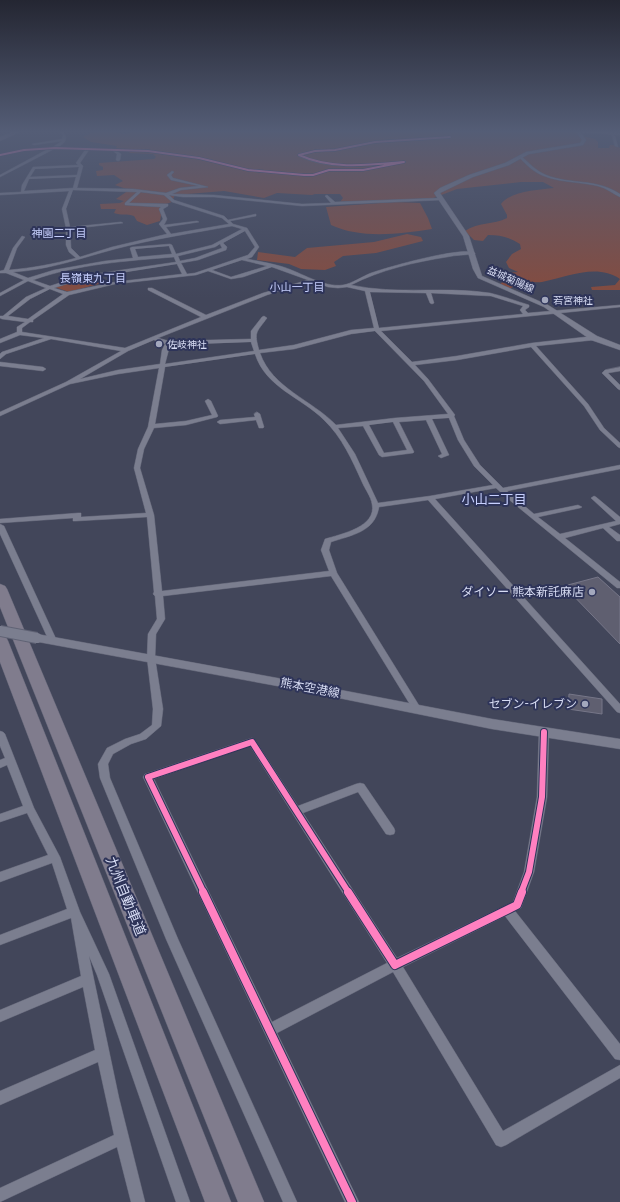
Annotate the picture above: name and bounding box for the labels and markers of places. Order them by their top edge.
marker: 若宮神社 [540,295,550,305]
place label: 若宮神社 [553,295,593,307]
marker: 佐岐神社 [154,339,164,349]
place label: 佐岐神社 [167,339,207,351]
place label: ダイソー 熊本新託麻店 [461,585,584,599]
marker: ダイソー 熊本新託麻店 [587,587,597,597]
place label: セブン-イレブン [489,697,577,711]
marker: セブン-イレブン [580,699,590,709]

